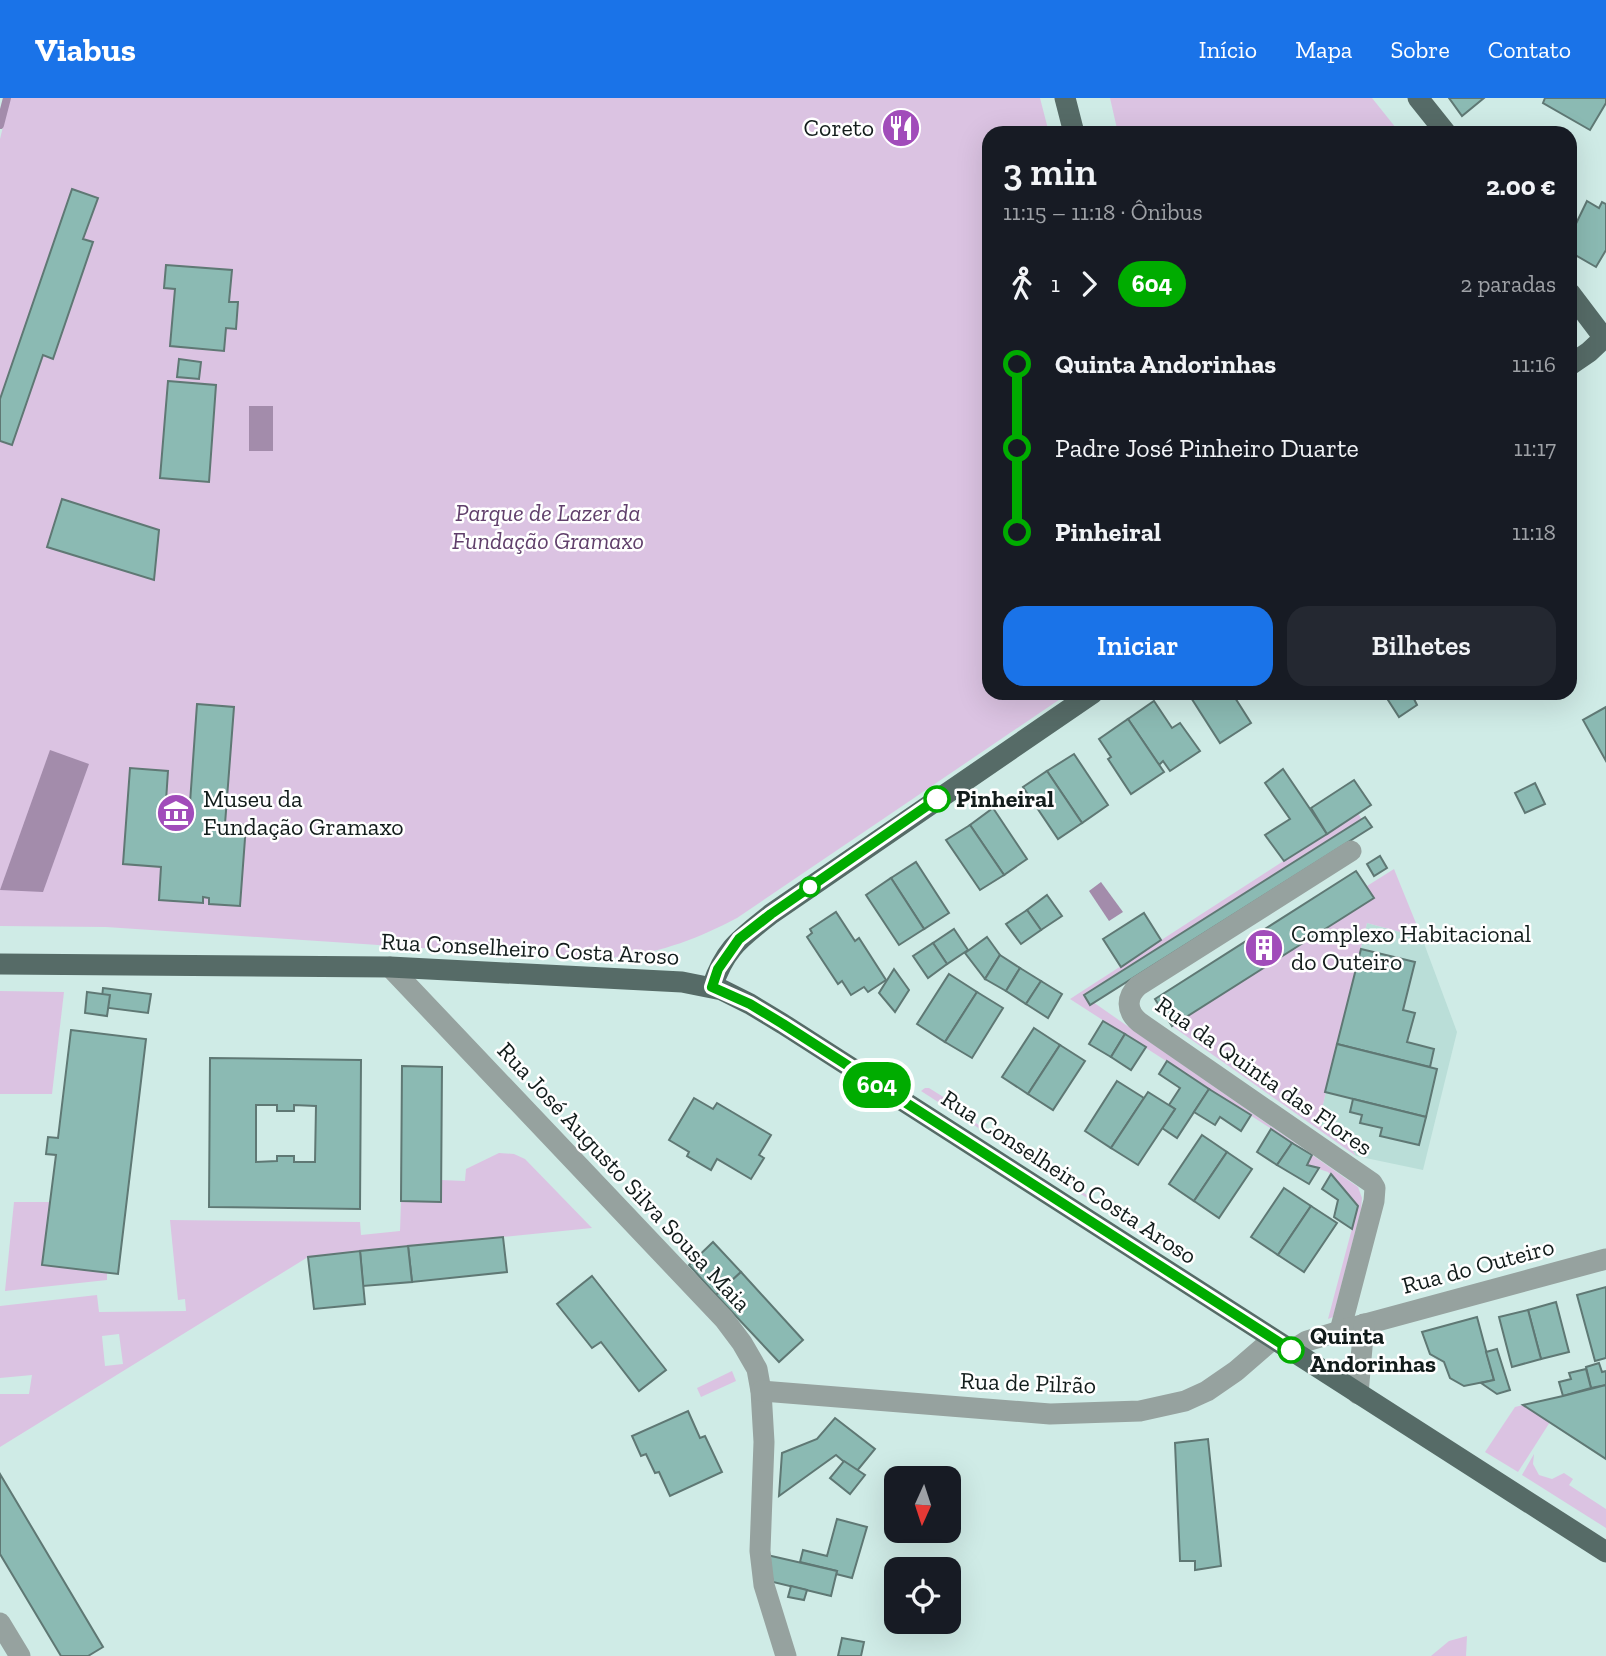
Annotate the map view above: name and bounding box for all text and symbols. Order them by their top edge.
text: Viabus [35,30,136,69]
text: Início [1199,35,1257,64]
text: Mapa [1295,35,1352,64]
text: Sobre [1390,35,1450,64]
text: Contato [1488,35,1571,64]
restaurant icon: Coreto [880,107,922,149]
place label: Coreto [804,113,874,142]
text: 3 min [1003,149,1097,195]
text: 2.00 € [1486,170,1556,202]
text: 11:15 – 11:18 · Ônibus [1003,198,1202,226]
icon: walk [1003,265,1041,303]
icon: forward [1070,265,1108,303]
text: 604 [1132,269,1172,298]
text: 1 [1051,270,1060,298]
text: 2 paradas [1461,270,1556,298]
text: Quinta Andorinhas [1055,348,1276,380]
text: 11:16 [1512,350,1556,378]
text: Padre José Pinheiro Duarte [1055,432,1359,464]
text: 11:17 [1514,434,1556,462]
park label: Parque de Lazer da Fundação Gramaxo [452,498,644,555]
text: Pinheiral [1055,516,1161,548]
text: 11:18 [1512,518,1556,546]
button: Iniciar [1003,606,1273,686]
button: Bilhetes [1287,606,1556,686]
place label: Museu da Fundação Gramaxo [203,784,404,841]
place label: Pinheiral [956,784,1054,813]
marker: Pinheiral [924,786,950,812]
museum icon: Museu da Fundação Gramaxo [155,792,197,834]
unlabelled marker [800,877,820,897]
place label: Complexo Habitacional do Outeiro [1291,919,1531,976]
street label: Rua Conselheiro Costa Aroso [380,926,680,971]
building icon: Complexo Habitacional do Outeiro [1243,927,1285,969]
street label: Rua da Quinta das Flores [1150,990,1378,1161]
street label: Rua José Augusto Silva Sousa Maia [492,1036,757,1318]
line badge: 604 [837,1062,917,1108]
text: 604 [857,1070,897,1099]
street label: Rua Conselheiro Costa Aroso [936,1083,1202,1270]
street label: Rua do Outeiro [1399,1231,1557,1300]
place label: Quinta Andorinhas [1310,1321,1436,1378]
marker: Quinta Andorinhas [1278,1337,1304,1363]
street label: Rua de Pilrão [960,1366,1097,1399]
north arrow [884,1466,961,1544]
map controls [884,1466,961,1634]
button: locate [884,1557,961,1634]

